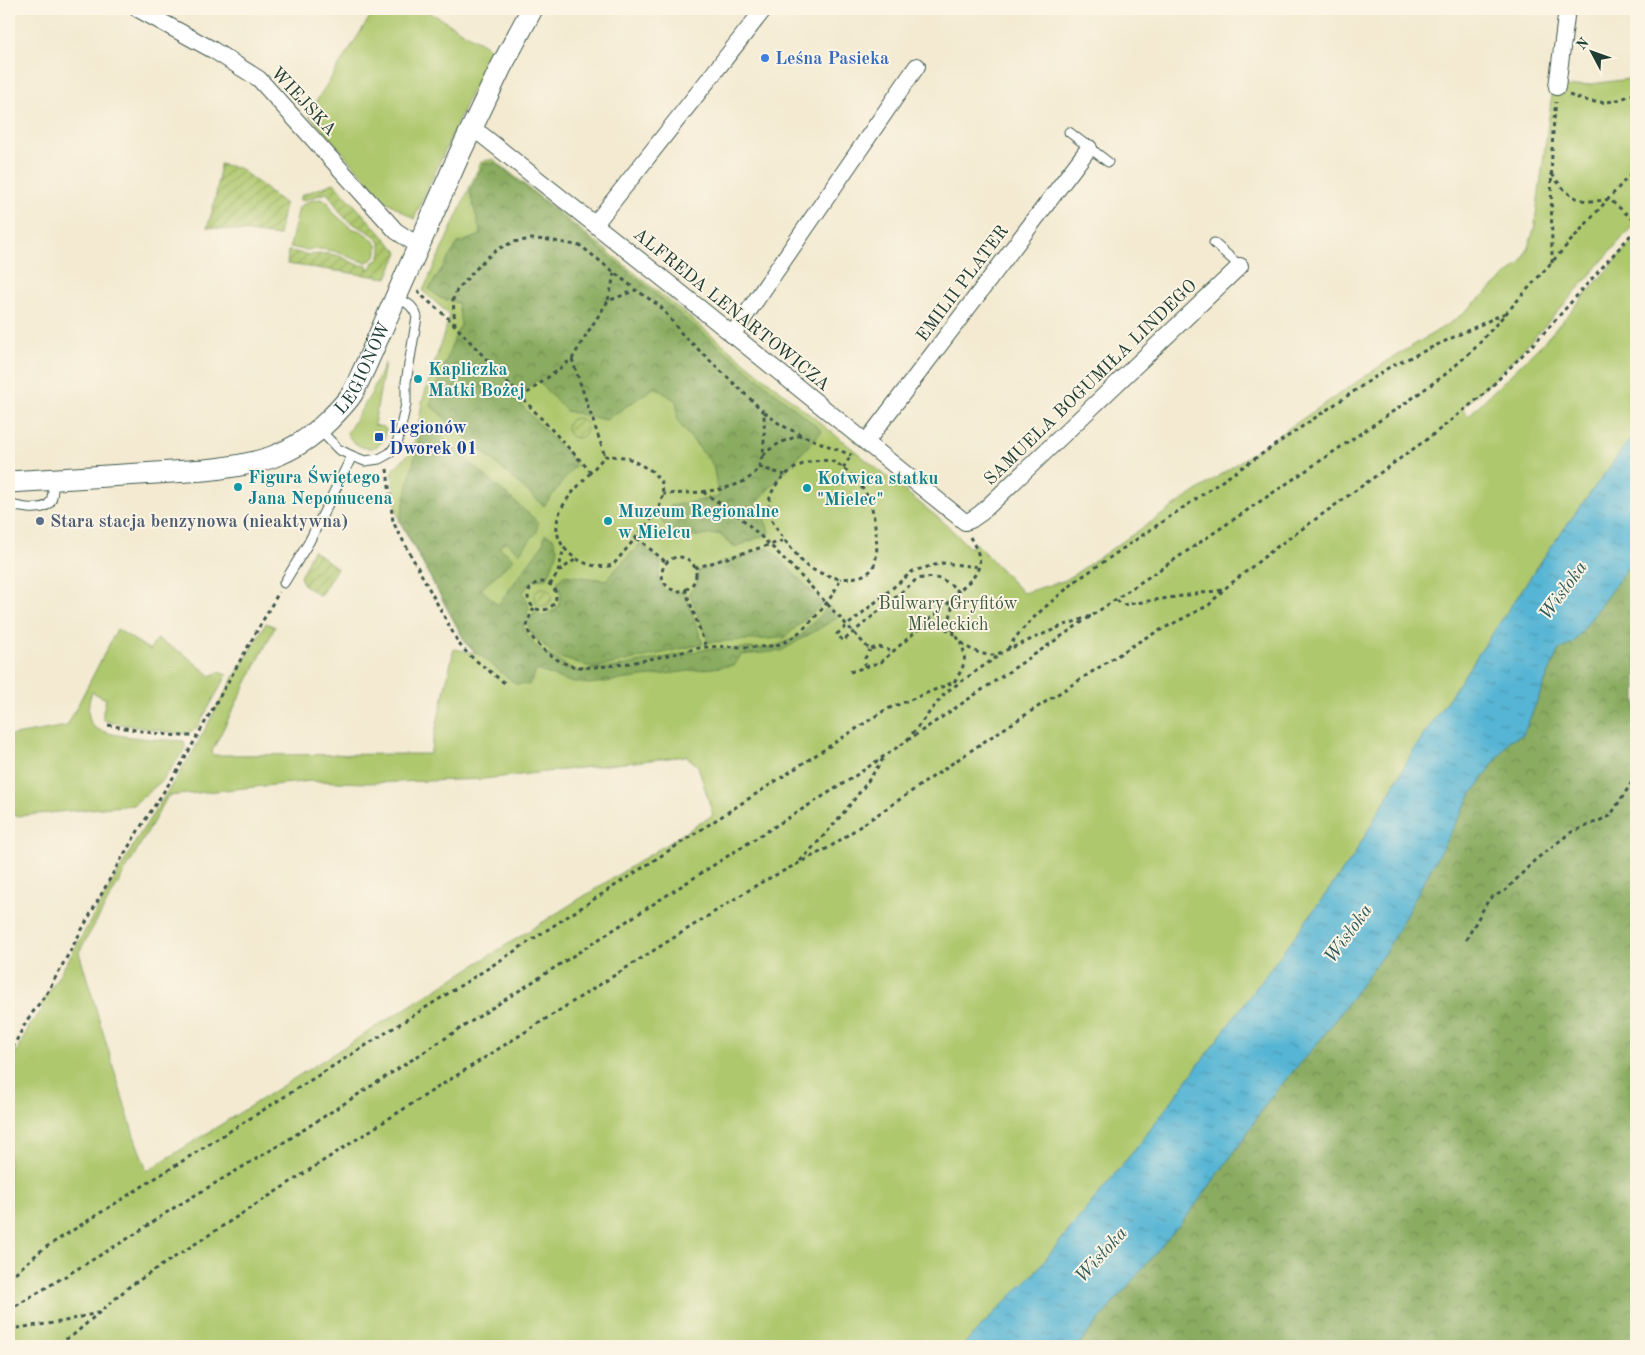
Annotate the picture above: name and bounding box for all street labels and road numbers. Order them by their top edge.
street label: WIEJSKA [267,64,340,140]
street label: EMILII PLATER [913,222,1012,345]
street label: ALFREDA LENARTOWICZA [630,225,833,395]
street label: SAMUELA BOGUMIŁA LINDEGO [981,276,1200,489]
street label: LEGIONÓW [332,319,394,418]

